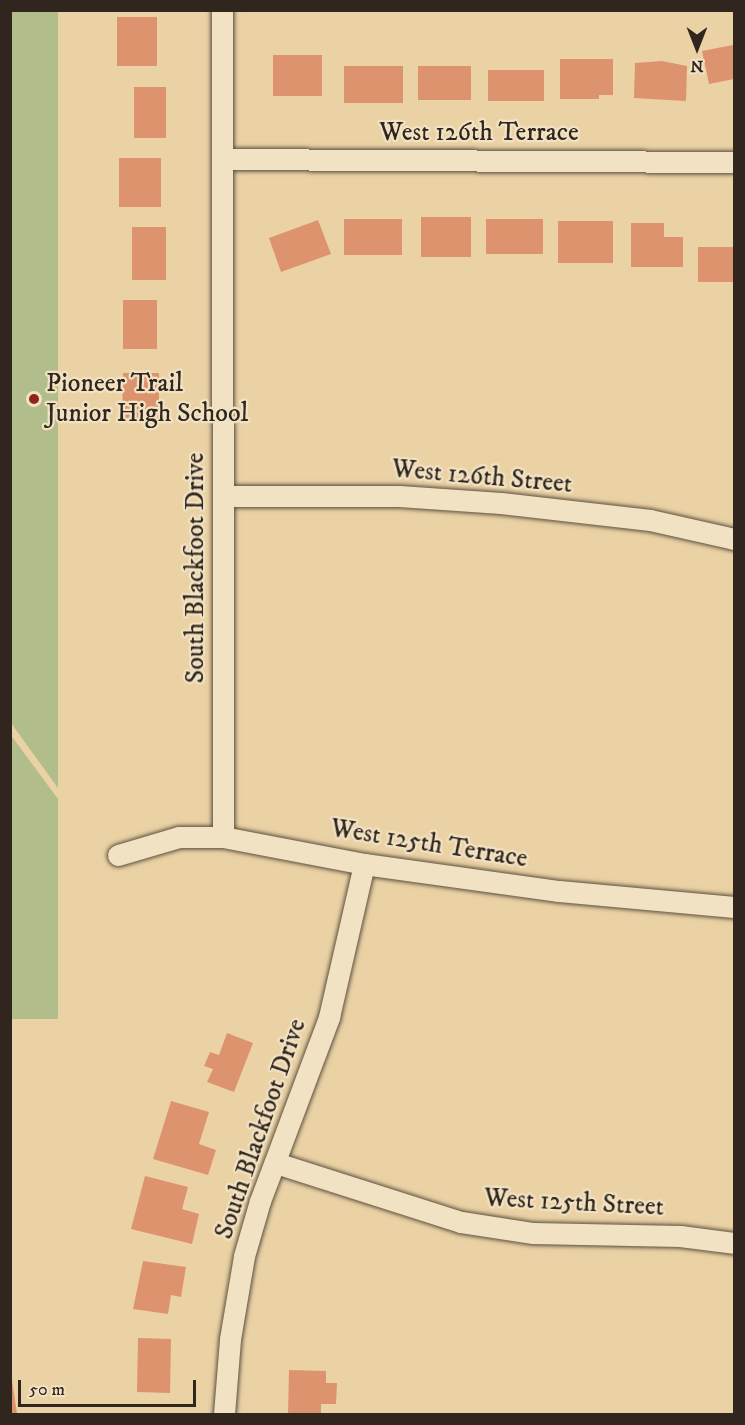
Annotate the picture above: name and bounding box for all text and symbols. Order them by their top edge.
north arrow [667,18,727,78]
text: N [690,56,704,76]
street label: West 126th Terrace [379,117,579,149]
place label: Pioneer Trail Junior High School [46,368,248,430]
marker: Pioneer Trail Junior High School [27,392,41,406]
street label: South Blackfoot Drive [180,453,212,683]
street label: West 126th Street [391,454,573,500]
street label: West 125th Terrace [328,813,530,875]
street label: South Blackfoot Drive [209,1015,313,1243]
street label: West 125th Street [483,1183,665,1223]
scale bar [21,1368,200,1406]
text: 50 m [29,1379,65,1401]

